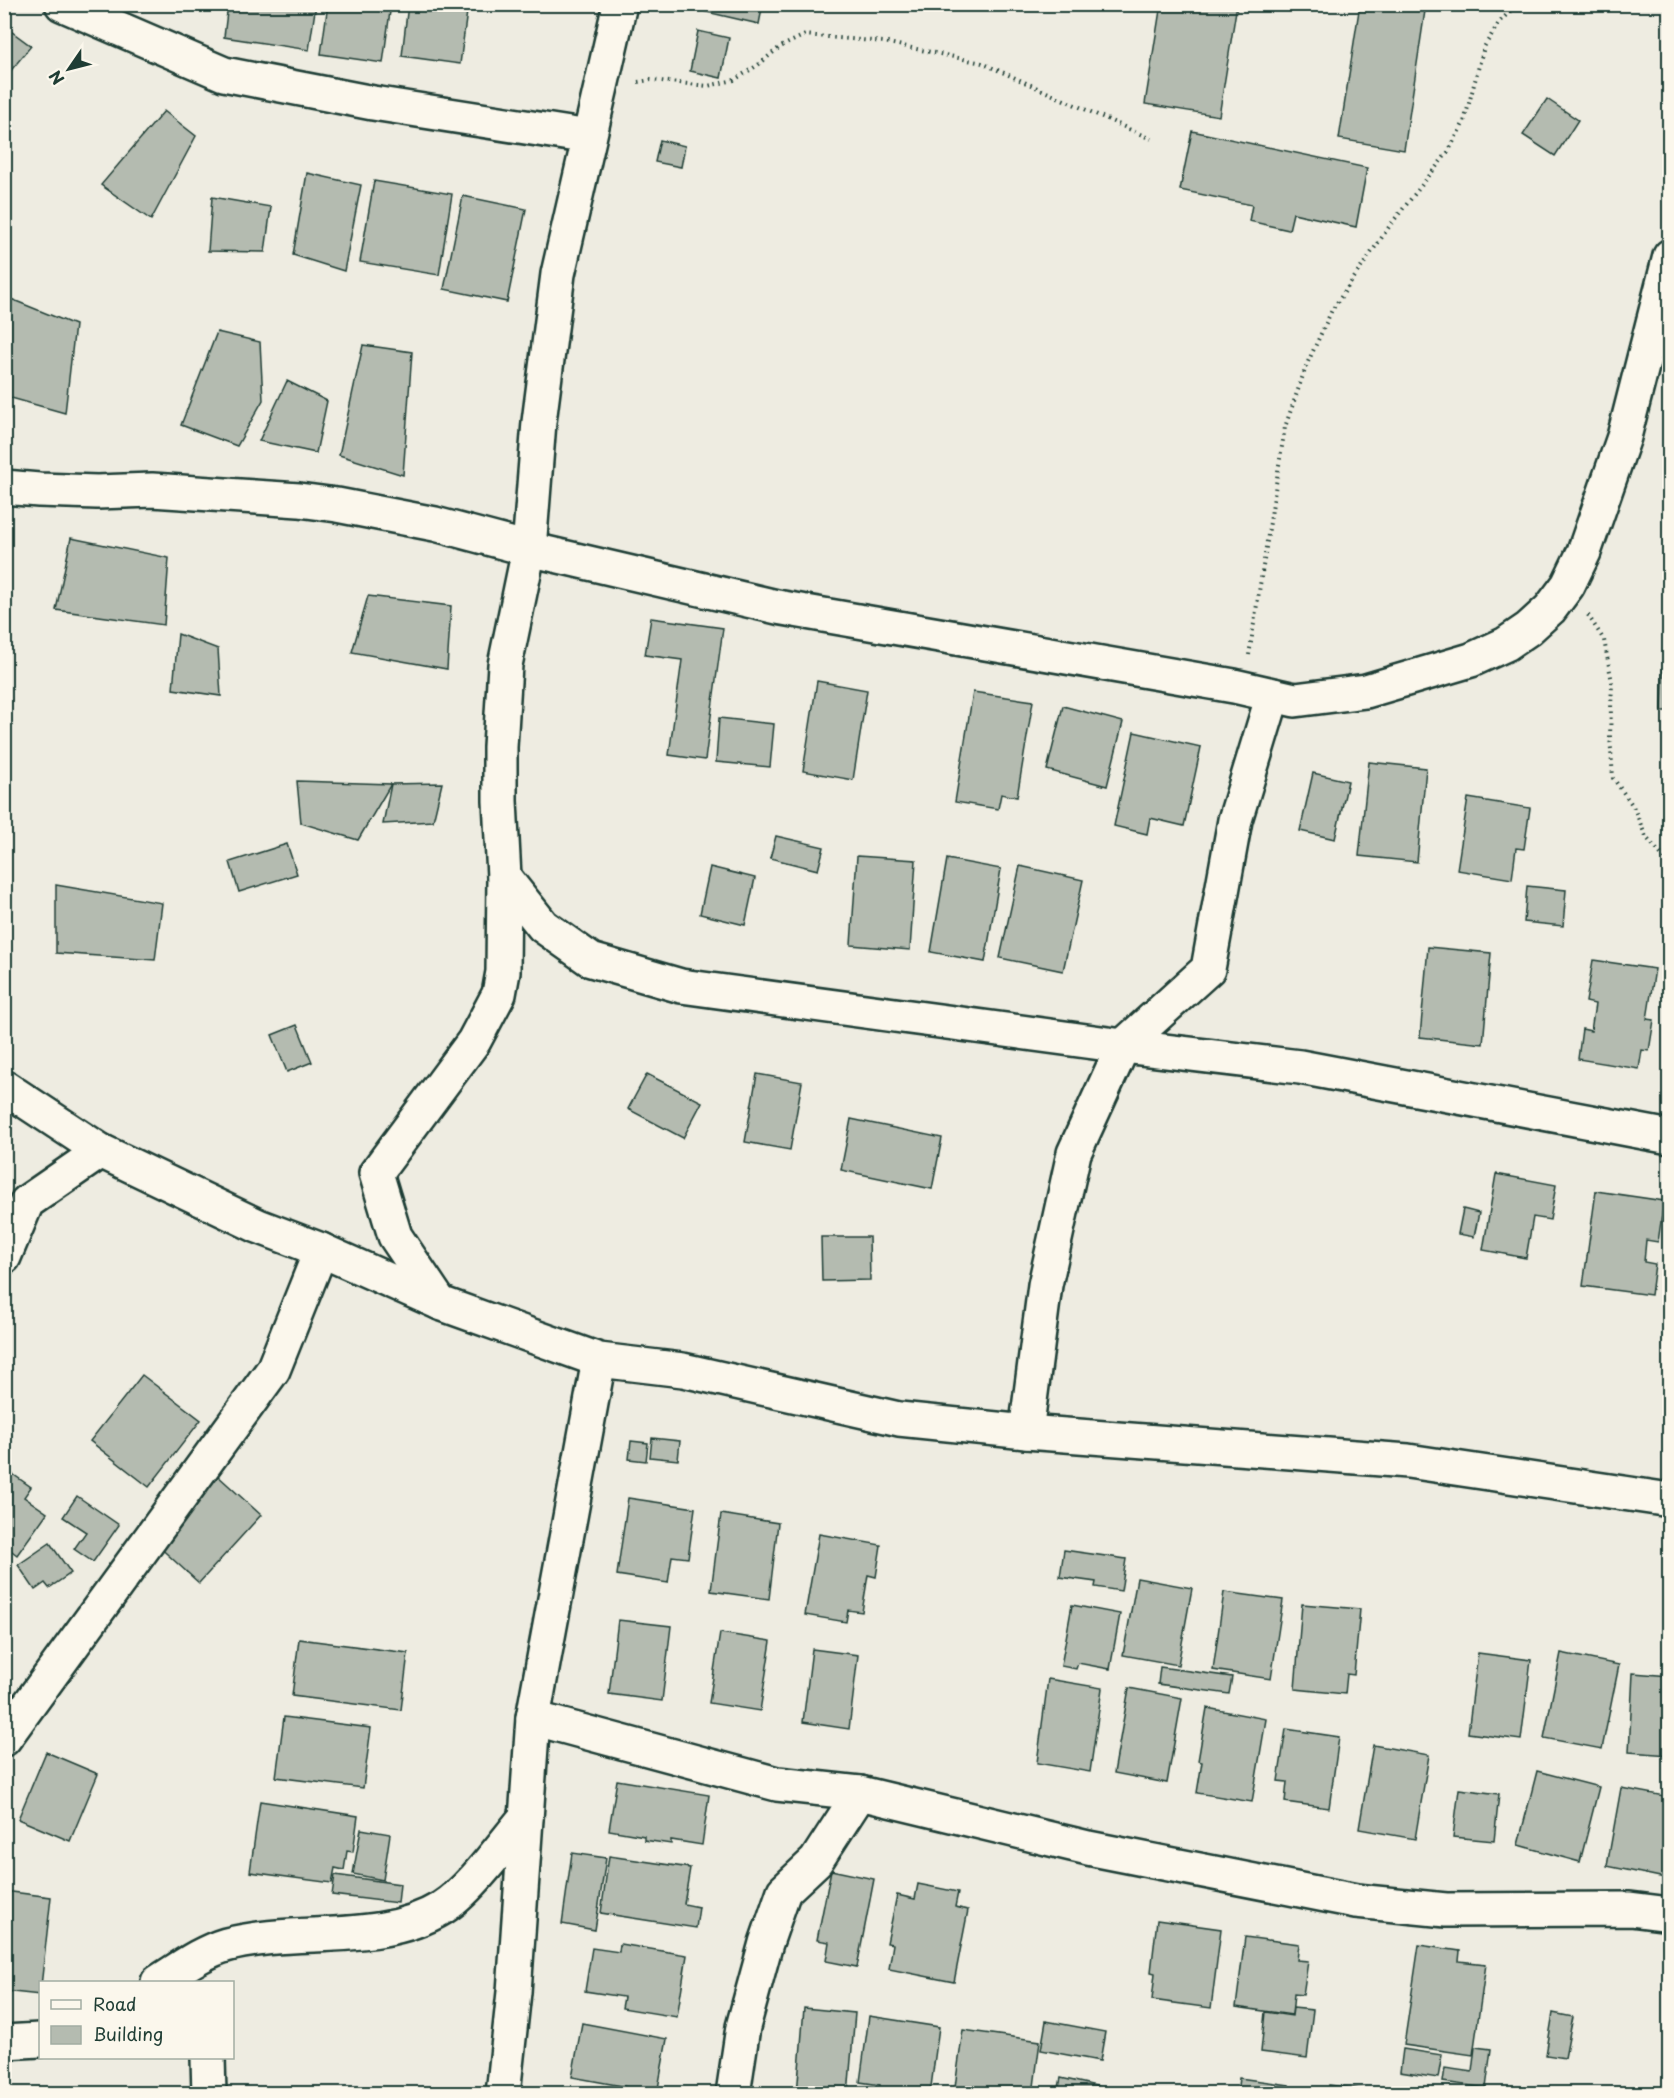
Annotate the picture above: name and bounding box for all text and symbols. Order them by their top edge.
north arrow [39,39,99,99]
text: N [42,66,69,90]
legend [39,1981,234,2059]
text: Road [93,1990,137,2017]
text: Building [93,2020,163,2047]

